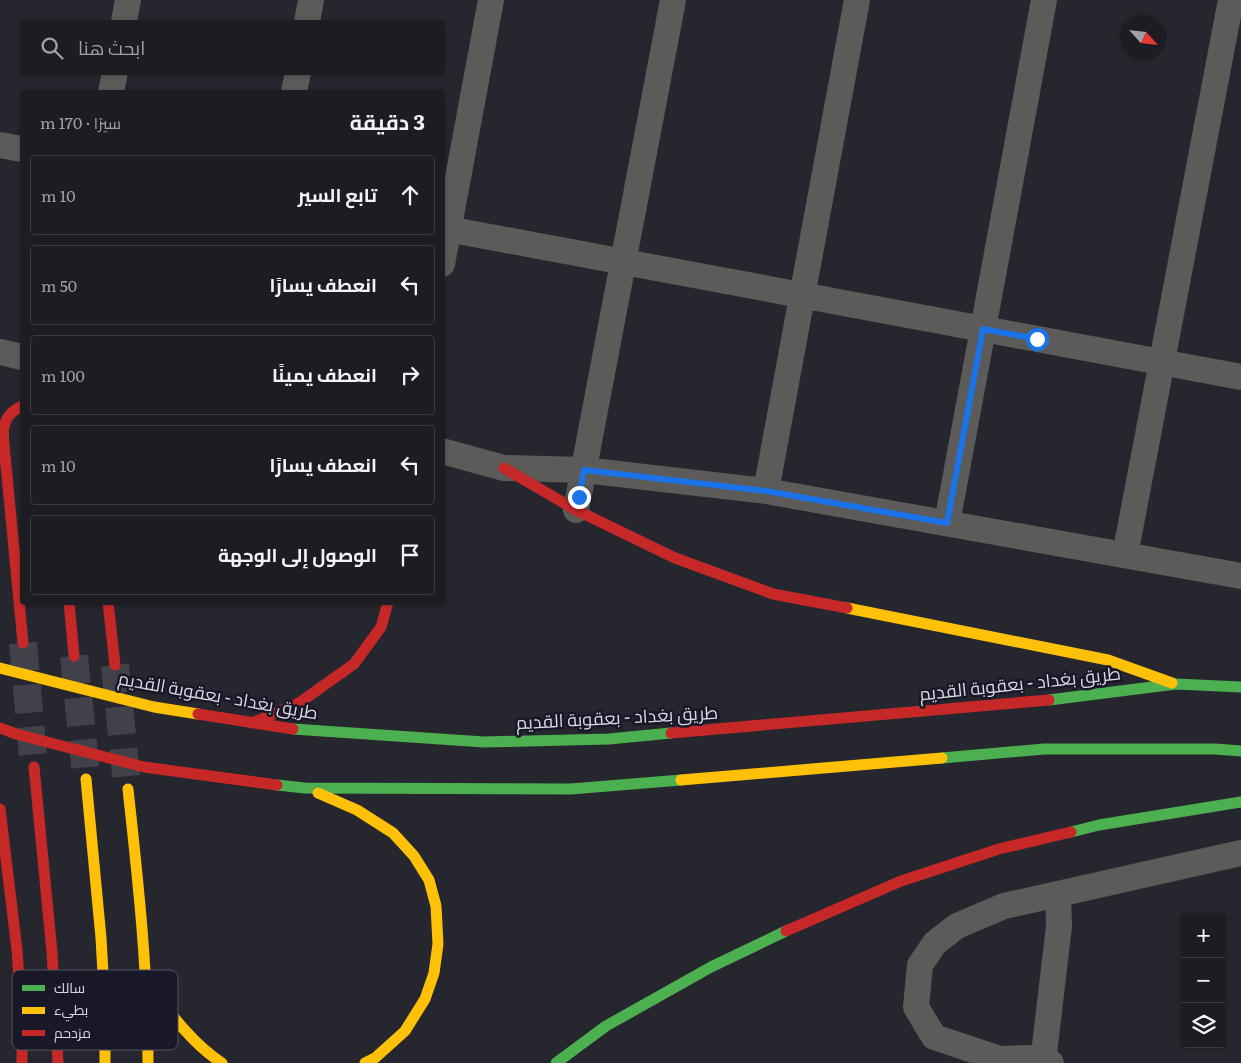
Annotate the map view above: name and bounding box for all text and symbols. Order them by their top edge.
north arrow [1121,15,1166,60]
search box [20,20,445,75]
text: ابحث هنا [78,33,145,61]
icon: search [38,34,66,62]
text: 3 دقيقة [350,105,425,136]
text: سيرًا · 170 m [40,110,121,134]
text: تابع السير [298,180,377,208]
icon: ahead [396,181,424,209]
text: 10 m [41,183,76,207]
text: انعطف يسارًا [270,270,377,298]
icon: left [396,271,424,299]
text: 50 m [41,273,77,297]
route start [1026,328,1049,351]
text: انعطف يمينًا [272,360,377,388]
icon: right [396,361,424,389]
text: 100 m [41,363,85,387]
text: انعطف يسارًا [270,450,377,478]
icon: left [396,451,424,479]
text: 10 m [41,453,76,477]
route end [568,486,591,509]
text: الوصول إلى الوجهة [218,540,377,568]
icon: arrive [396,541,424,569]
street label: طريق بغداد - بعقوبة القديم [918,659,1122,707]
street label: طريق بغداد - بعقوبة القديم [116,664,320,725]
street label: طريق بغداد - بعقوبة القديم [515,698,719,735]
map controls [1181,913,1226,1048]
button: + [1181,913,1226,958]
button: − [1181,958,1226,1003]
legend [12,970,178,1050]
text: سالك [54,977,85,997]
text: بطيء [54,999,88,1022]
button: layers [1181,1003,1226,1048]
text: مزدحم [54,1022,91,1043]

